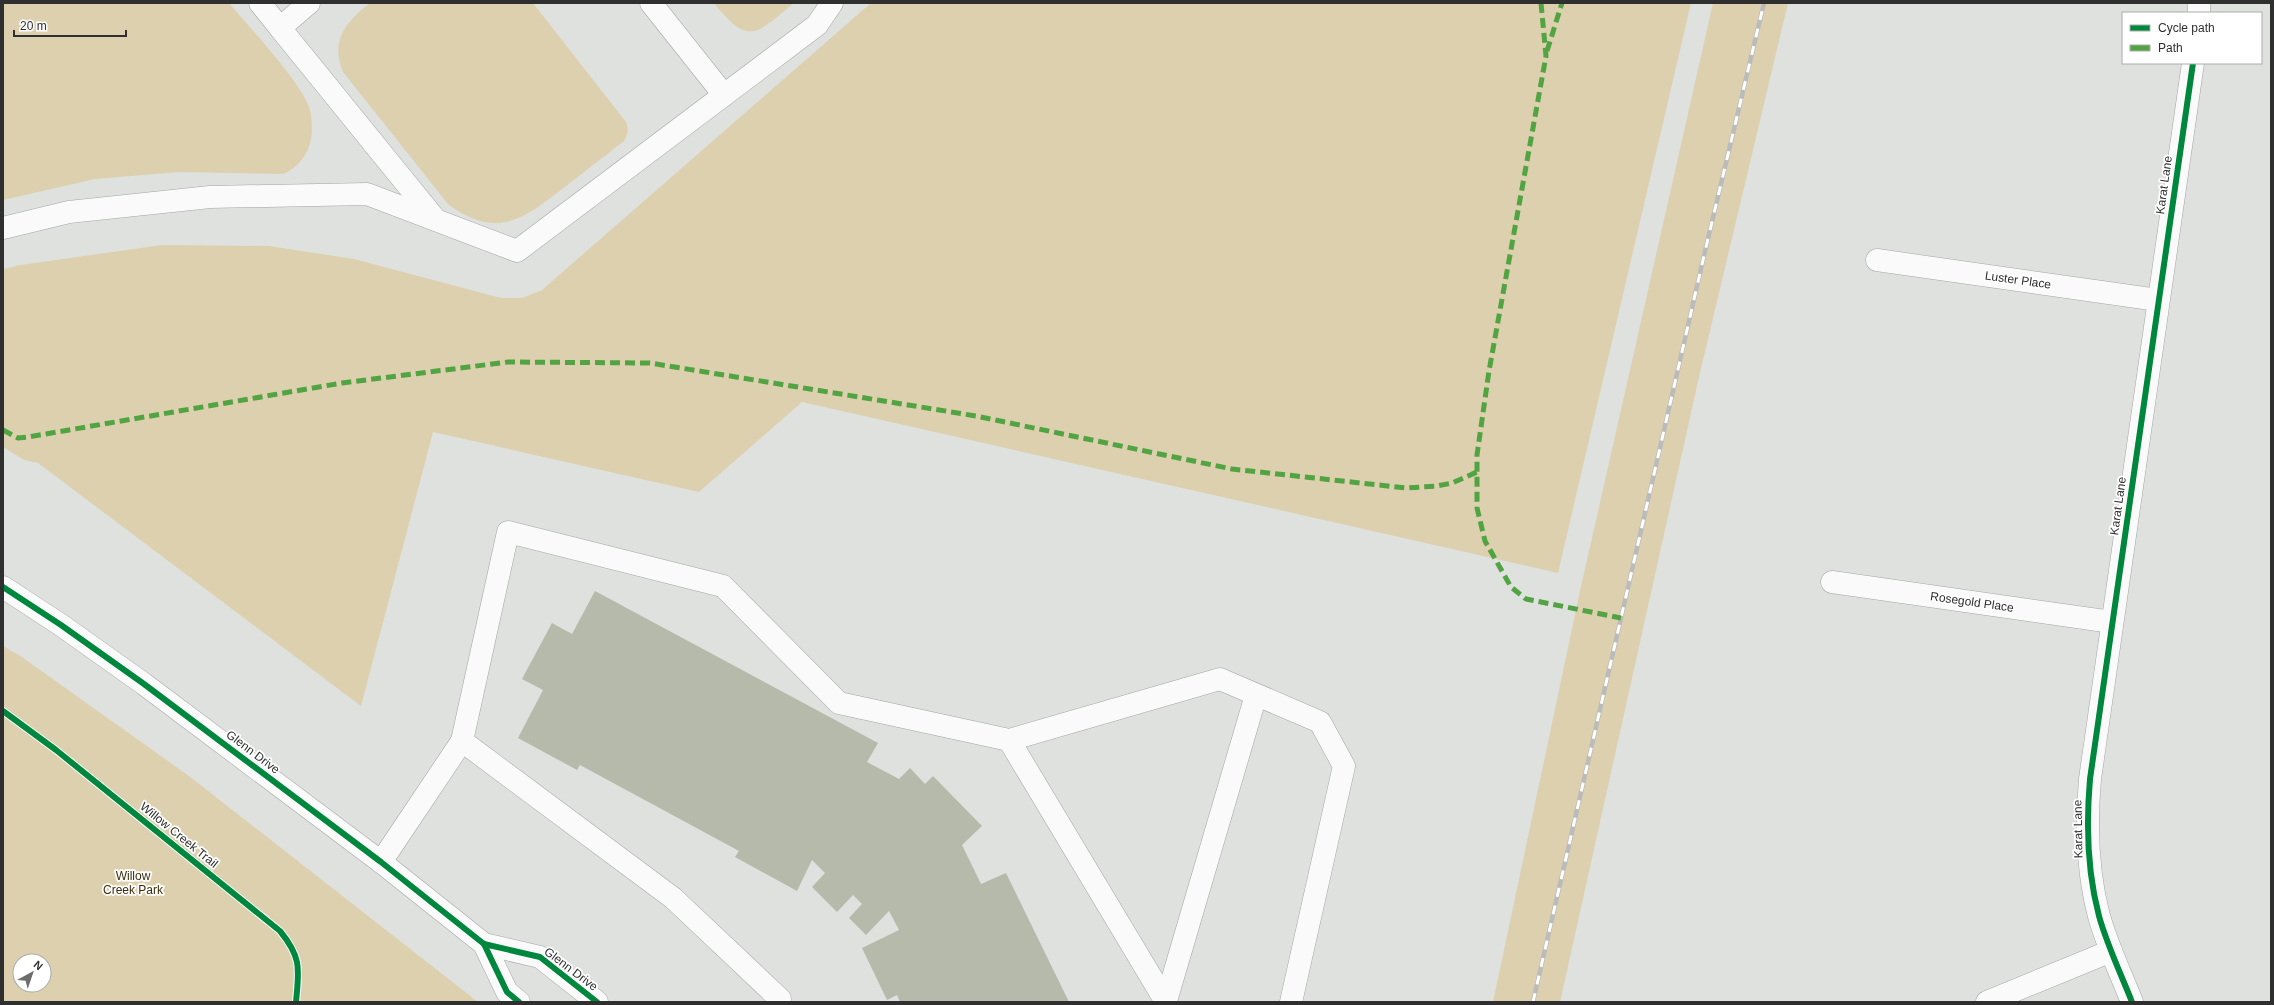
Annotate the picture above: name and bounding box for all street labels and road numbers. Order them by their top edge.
street label: Karat Lane [2153,155,2175,215]
street label: Luster Place [1984,268,2052,292]
street label: Karat Lane [2107,476,2129,536]
street label: Rosegold Place [1929,589,2015,615]
street label: Glenn Drive [223,727,283,777]
street label: Willow Creek Trail [137,799,221,871]
street label: Karat Lane [2070,799,2086,858]
street label: Glenn Drive [541,944,601,994]

